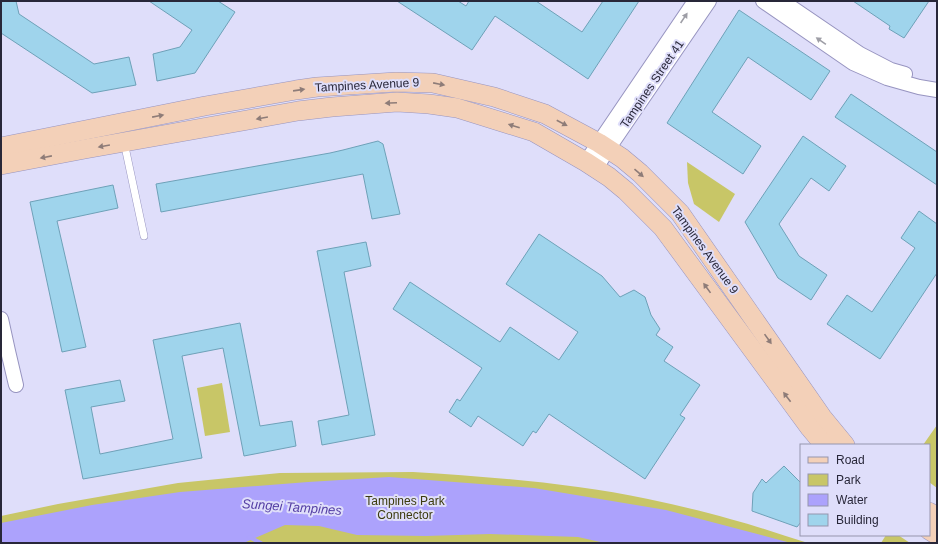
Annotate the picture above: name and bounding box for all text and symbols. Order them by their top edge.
one-way arrow [680,13,688,23]
street label: Tampines Street 41 [617,37,687,131]
one-way arrow [815,37,826,45]
street label: Tampines Avenue 9 [314,75,420,95]
one-way arrow [432,81,445,87]
one-way arrow [293,87,305,93]
one-way arrow [384,100,397,106]
one-way arrow [152,113,164,119]
one-way arrow [256,115,268,121]
one-way arrow [556,120,568,126]
one-way arrow [508,123,520,129]
one-way arrow [98,143,110,149]
one-way arrow [40,154,52,160]
one-way arrow [634,168,644,177]
street label: Tampines Avenue 9 [669,204,742,297]
one-way arrow [703,283,711,294]
one-way arrow [764,334,772,344]
one-way arrow [783,391,791,402]
legend [800,444,930,536]
text: Road [836,453,865,467]
text: Park [836,473,862,487]
text: Water [836,493,868,507]
park label: Tampines Park Connector [365,494,446,522]
water label: Sungei Tampines [242,496,343,518]
text: Building [836,513,879,527]

